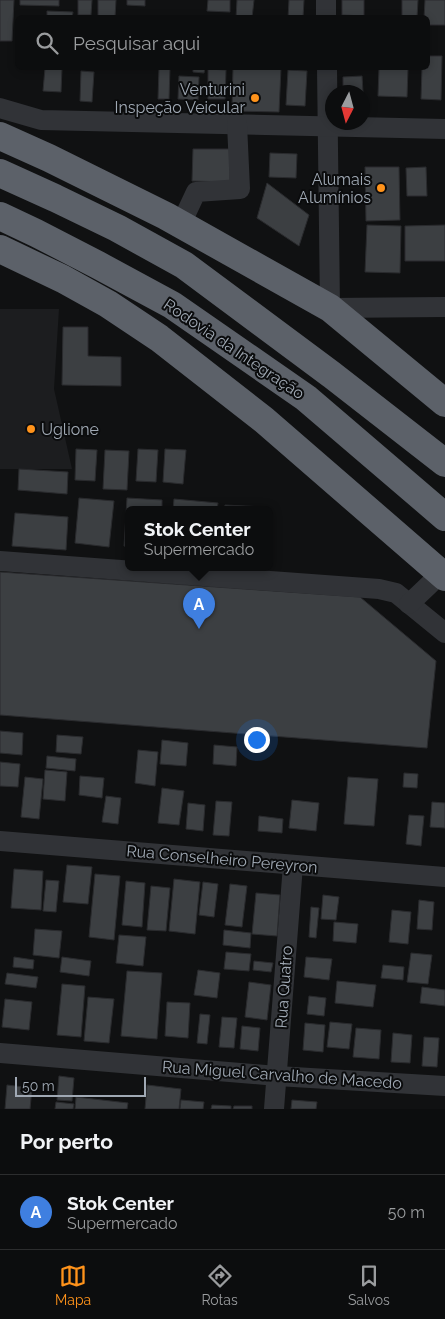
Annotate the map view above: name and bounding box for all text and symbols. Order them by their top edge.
search box [15,15,430,70]
icon: search [33,29,61,57]
text: Pesquisar aqui [73,32,200,54]
place label: Venturini Inspeção Veicular [115,80,245,117]
north arrow [325,85,370,130]
marker: Venturini Inspeção Veicular [249,92,261,104]
place label: Alumais Alumínios [298,170,371,207]
marker: Alumais Alumínios [375,182,387,194]
street label: Rodovia da Integração [160,295,308,403]
place label: Uglione [41,420,99,439]
marker: Uglione [25,423,37,435]
popup [125,506,273,571]
text: Stok Center [144,518,251,540]
text: Supermercado [144,540,254,559]
pin: A [183,588,215,629]
your location [244,727,270,753]
street label: Rua Conselheiro Pereyron [126,841,318,877]
street label: Rua Quatro [272,945,296,1029]
street label: Rua Miguel Carvalho de Macedo [162,1057,402,1093]
scale bar [15,1074,146,1097]
text: 50 m [22,1078,55,1094]
text: Por perto [20,1129,113,1154]
text: Stok Center [67,1192,174,1214]
text: A [31,1203,41,1222]
text: 50 m [388,1203,425,1222]
text: Supermercado [67,1214,178,1233]
tab: Mapa [55,1262,91,1308]
tab: Rotas [201,1262,238,1308]
tab: Salvos [348,1262,390,1308]

